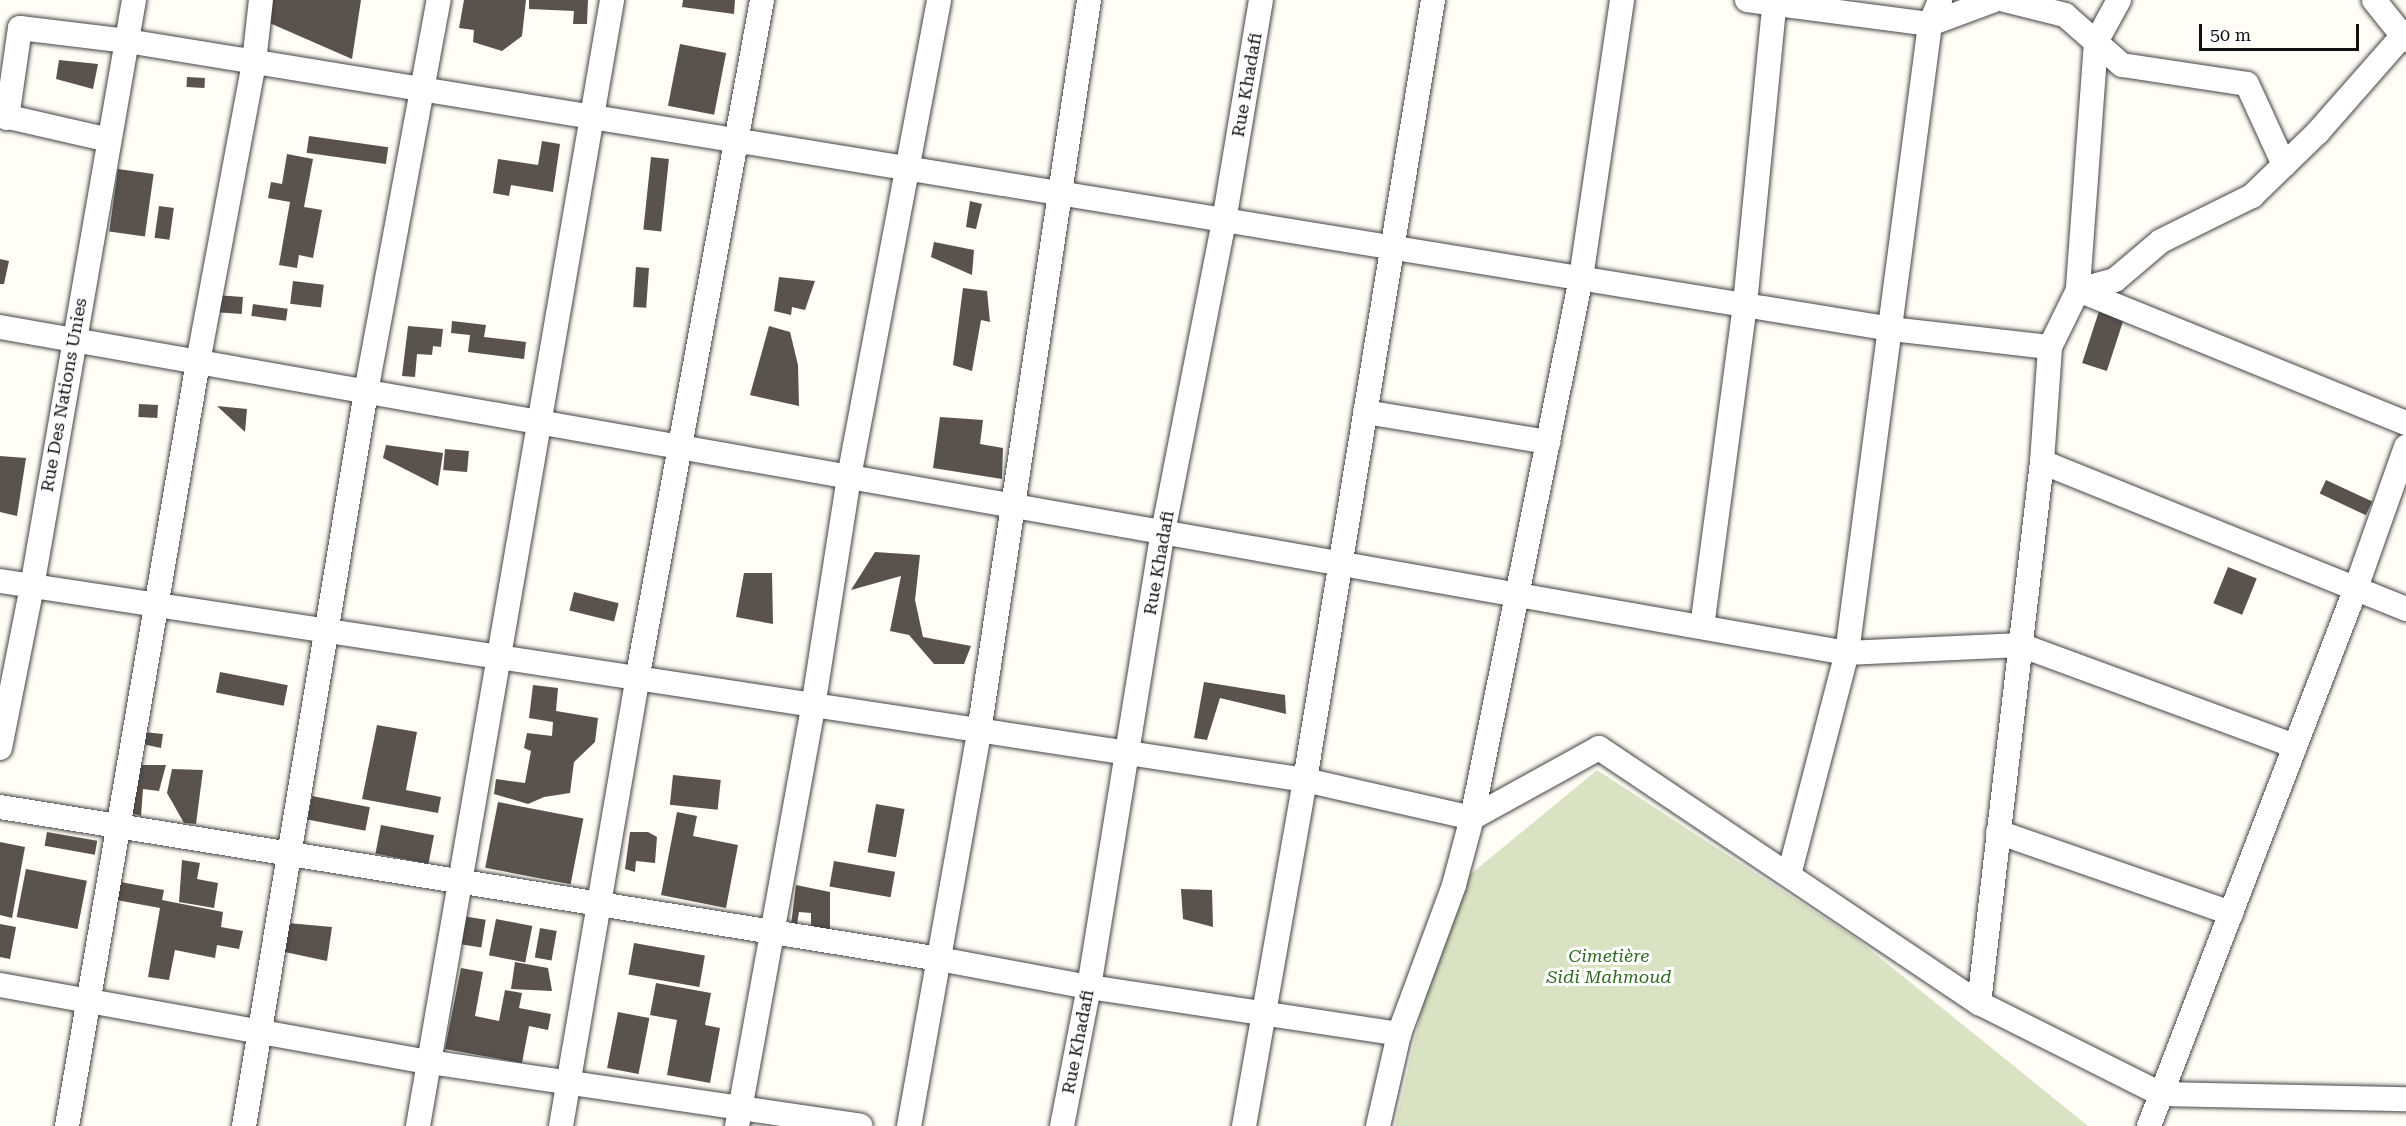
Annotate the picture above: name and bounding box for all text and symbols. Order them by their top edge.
scale bar [2202,12,2362,50]
text: 50 m [2210,24,2251,45]
street label: Rue Khadafi [1227,31,1267,139]
street label: Rue Des Nations Unies [36,296,92,494]
street label: Rue Khadafi [1139,509,1179,617]
park label: Cimetière Sidi Mahmoud [1546,946,1672,988]
street label: Rue Khadafi [1057,988,1099,1096]

